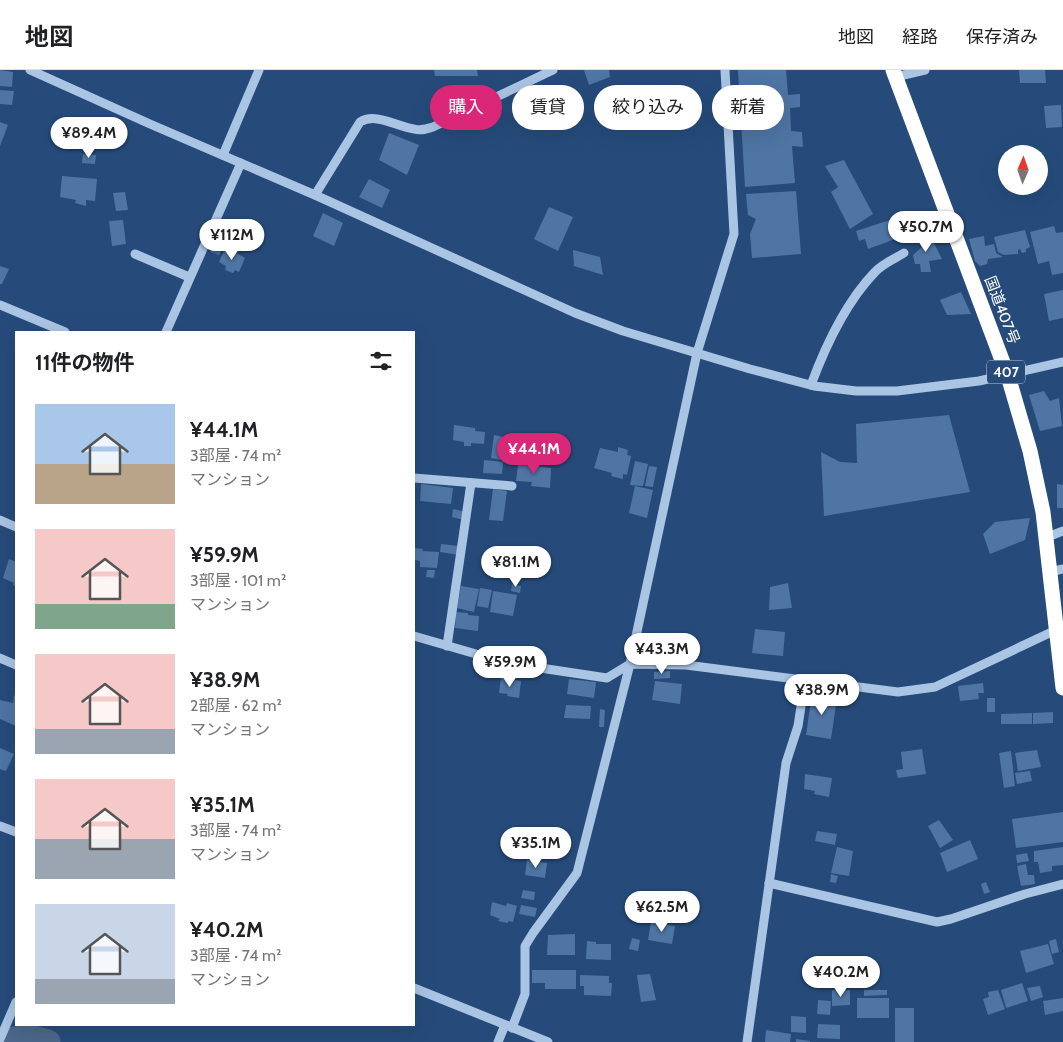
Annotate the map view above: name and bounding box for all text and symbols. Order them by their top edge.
text: 地図 [25,22,73,51]
text: 地図 [838,26,874,48]
text: 経路 [902,26,938,48]
text: 保存済み [966,26,1038,48]
chip: 購入 [430,85,502,130]
chip: 賃貸 [512,85,584,130]
chip: 絞り込み [594,85,702,130]
chip: 新着 [712,85,784,130]
pin: ¥89.4M [48,116,130,159]
text: ¥89.4M [62,123,116,142]
north arrow [998,145,1048,195]
map controls [998,145,1048,195]
pin: ¥50.7M [885,210,967,253]
text: ¥50.7M [899,217,953,236]
pin: ¥112M [197,218,267,261]
text: ¥112M [210,225,254,244]
street label: 国道407号 [981,273,1023,347]
icon: filters [367,347,395,375]
text: 11件の物件 [35,350,135,375]
road number: 407 [987,360,1025,384]
text: ¥44.1M [190,417,258,442]
icon: home [75,424,135,484]
pin: ¥44.1M [493,432,575,475]
text: ¥44.1M [508,439,560,458]
text: 3部屋 · 74 m² [190,446,281,465]
text: マンション [190,470,270,489]
text: ¥59.9M [190,542,259,567]
pin: ¥81.1M [475,546,557,588]
icon: home [75,549,135,609]
text: ¥81.1M [492,552,540,571]
text: 3部屋 · 101 m² [190,571,286,590]
text: マンション [190,595,270,614]
pin: ¥43.3M [621,632,703,675]
text: ¥43.3M [635,639,689,658]
pin: ¥59.9M [469,646,551,688]
text: ¥59.9M [484,652,536,671]
text: ¥38.9M [190,667,260,692]
icon: home [75,674,135,734]
pin: ¥38.9M [781,674,863,716]
text: ¥38.9M [795,680,849,699]
text: 2部屋 · 62 m² [190,696,282,715]
text: マンション [190,720,270,739]
text: ¥35.1M [190,792,255,817]
icon: home [75,799,135,859]
text: 3部屋 · 74 m² [190,821,281,840]
pin: ¥35.1M [495,826,577,869]
text: ¥35.1M [511,833,561,852]
text: マンション [190,845,270,864]
pin: ¥62.5M [621,890,703,933]
text: ¥62.5M [636,897,688,916]
text: ¥40.2M [190,917,264,942]
icon: home [75,924,135,984]
text: 3部屋 · 74 m² [190,946,281,965]
pin: ¥40.2M [800,956,882,998]
text: ¥40.2M [813,962,869,981]
text: マンション [190,970,270,989]

